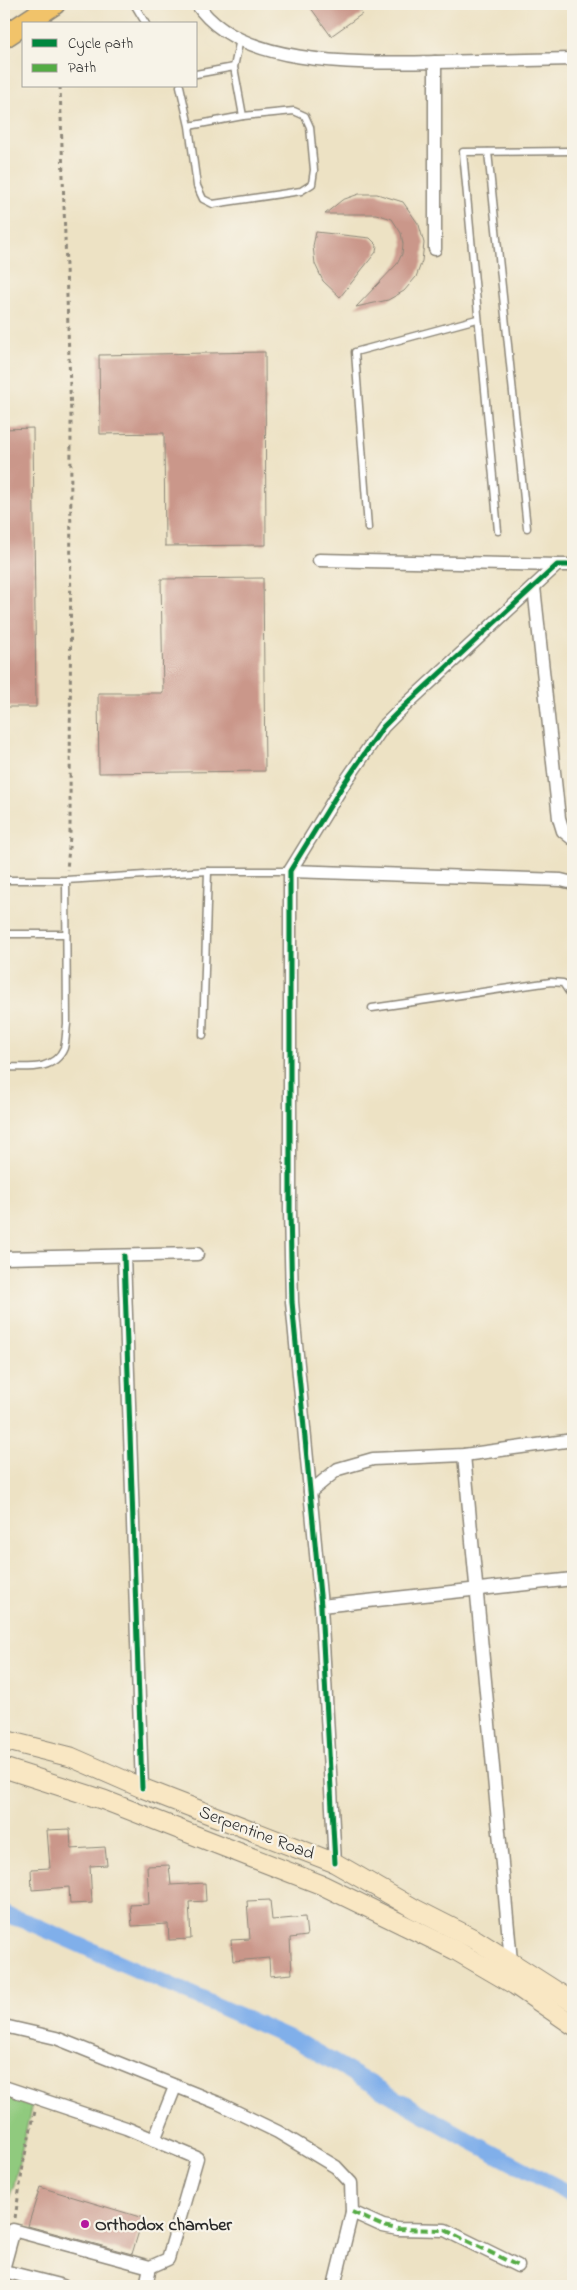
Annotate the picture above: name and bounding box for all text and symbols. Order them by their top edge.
legend [22,22,198,88]
text: Cycle path [68,33,133,56]
text: Path [68,57,96,79]
street label: Serpentine Road [195,1800,318,1868]
place label: Orthodox chamber [95,2213,232,2239]
marker: Orthodox chamber [79,2218,91,2230]

